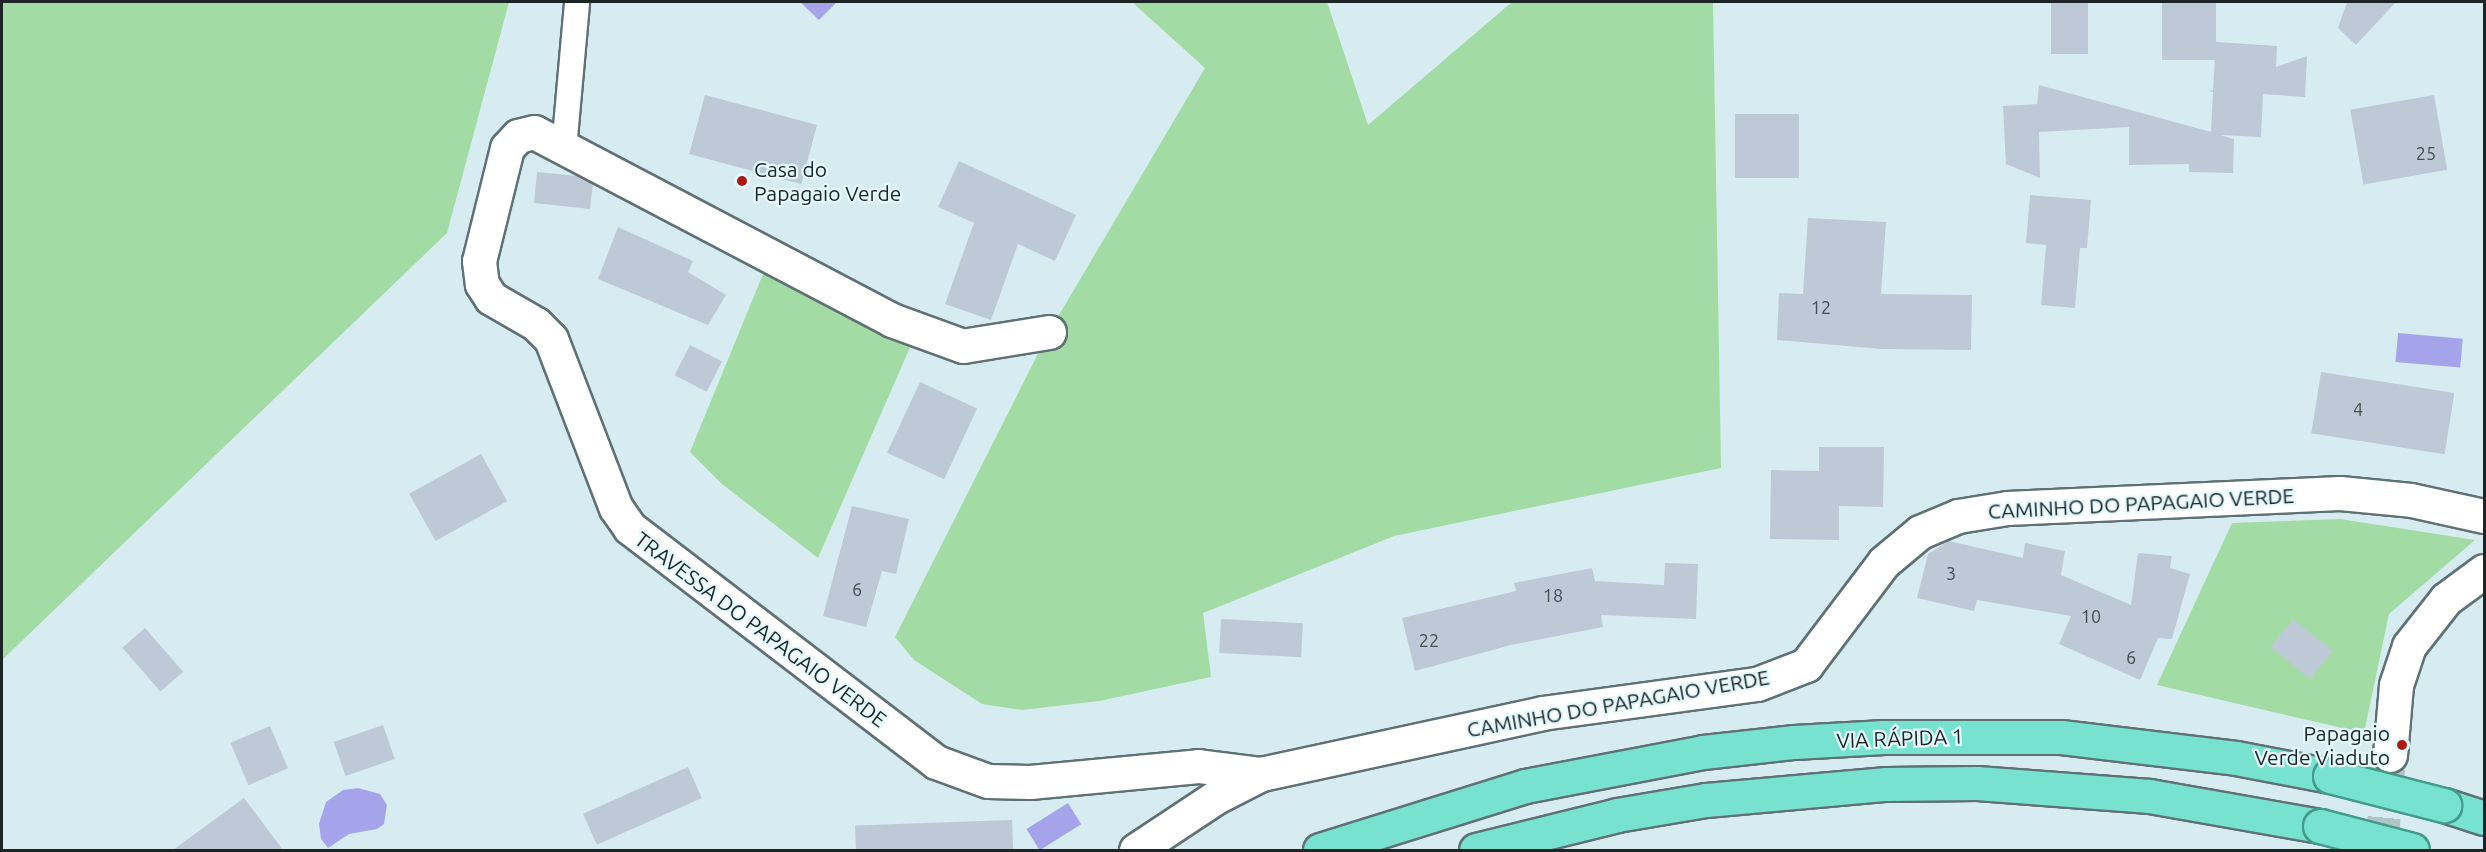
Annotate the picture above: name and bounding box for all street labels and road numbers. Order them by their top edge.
street label: CAMINHO DO PAPAGAIO VERDE [1987,482,2295,524]
street label: TRAVESSA DO PAPAGAIO VERDE [630,526,892,732]
street label: CAMINHO DO PAPAGAIO VERDE [1465,664,1771,742]
street label: VIA RÁPIDA 1 [1836,723,1964,753]

